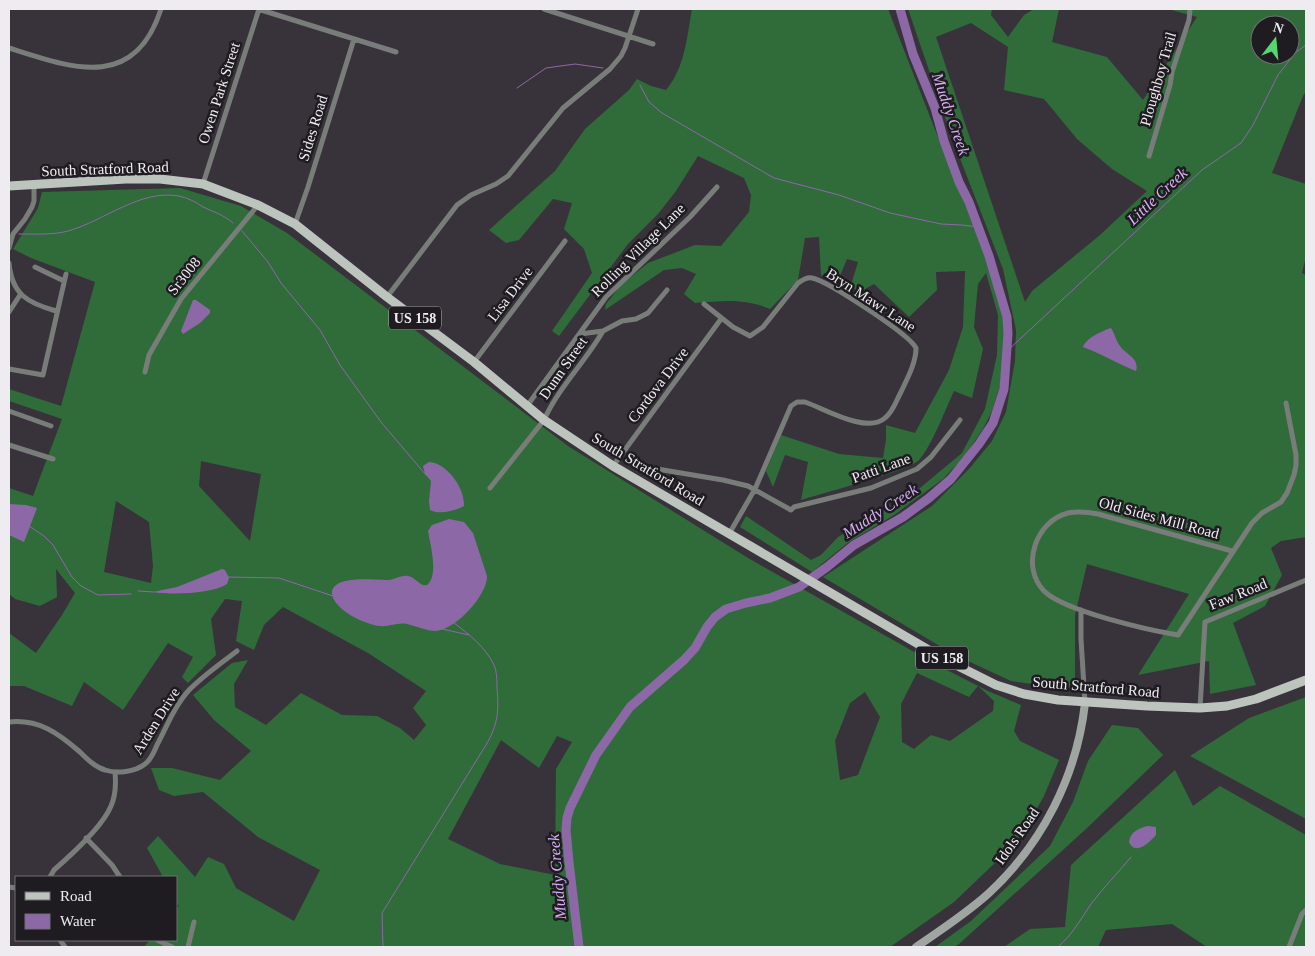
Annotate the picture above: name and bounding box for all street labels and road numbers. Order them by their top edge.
street label: Ploughboy Trail [1137,30,1179,128]
street label: Owen Park Street [195,39,243,146]
street label: Sides Road [295,93,331,163]
street label: South Stratford Road [41,159,169,179]
street label: Rolling Village Lane [588,200,688,300]
street label: Sr3008 [164,254,204,298]
street label: Lisa Drive [484,263,536,324]
street label: Bryn Mawr Lane [823,265,919,335]
road number: US 158 [389,306,441,330]
street label: Dunn Street [536,333,591,402]
street label: Cordova Drive [625,344,692,426]
street label: South Stratford Road [589,429,707,509]
street label: Patti Lane [849,450,913,486]
street label: Old Sides Mill Road [1097,494,1221,542]
street label: Faw Road [1207,575,1270,613]
road number: US 158 [916,646,968,670]
street label: South Stratford Road [1032,673,1161,701]
street label: Arden Drive [129,685,183,757]
street label: Idols Road [992,804,1043,867]

